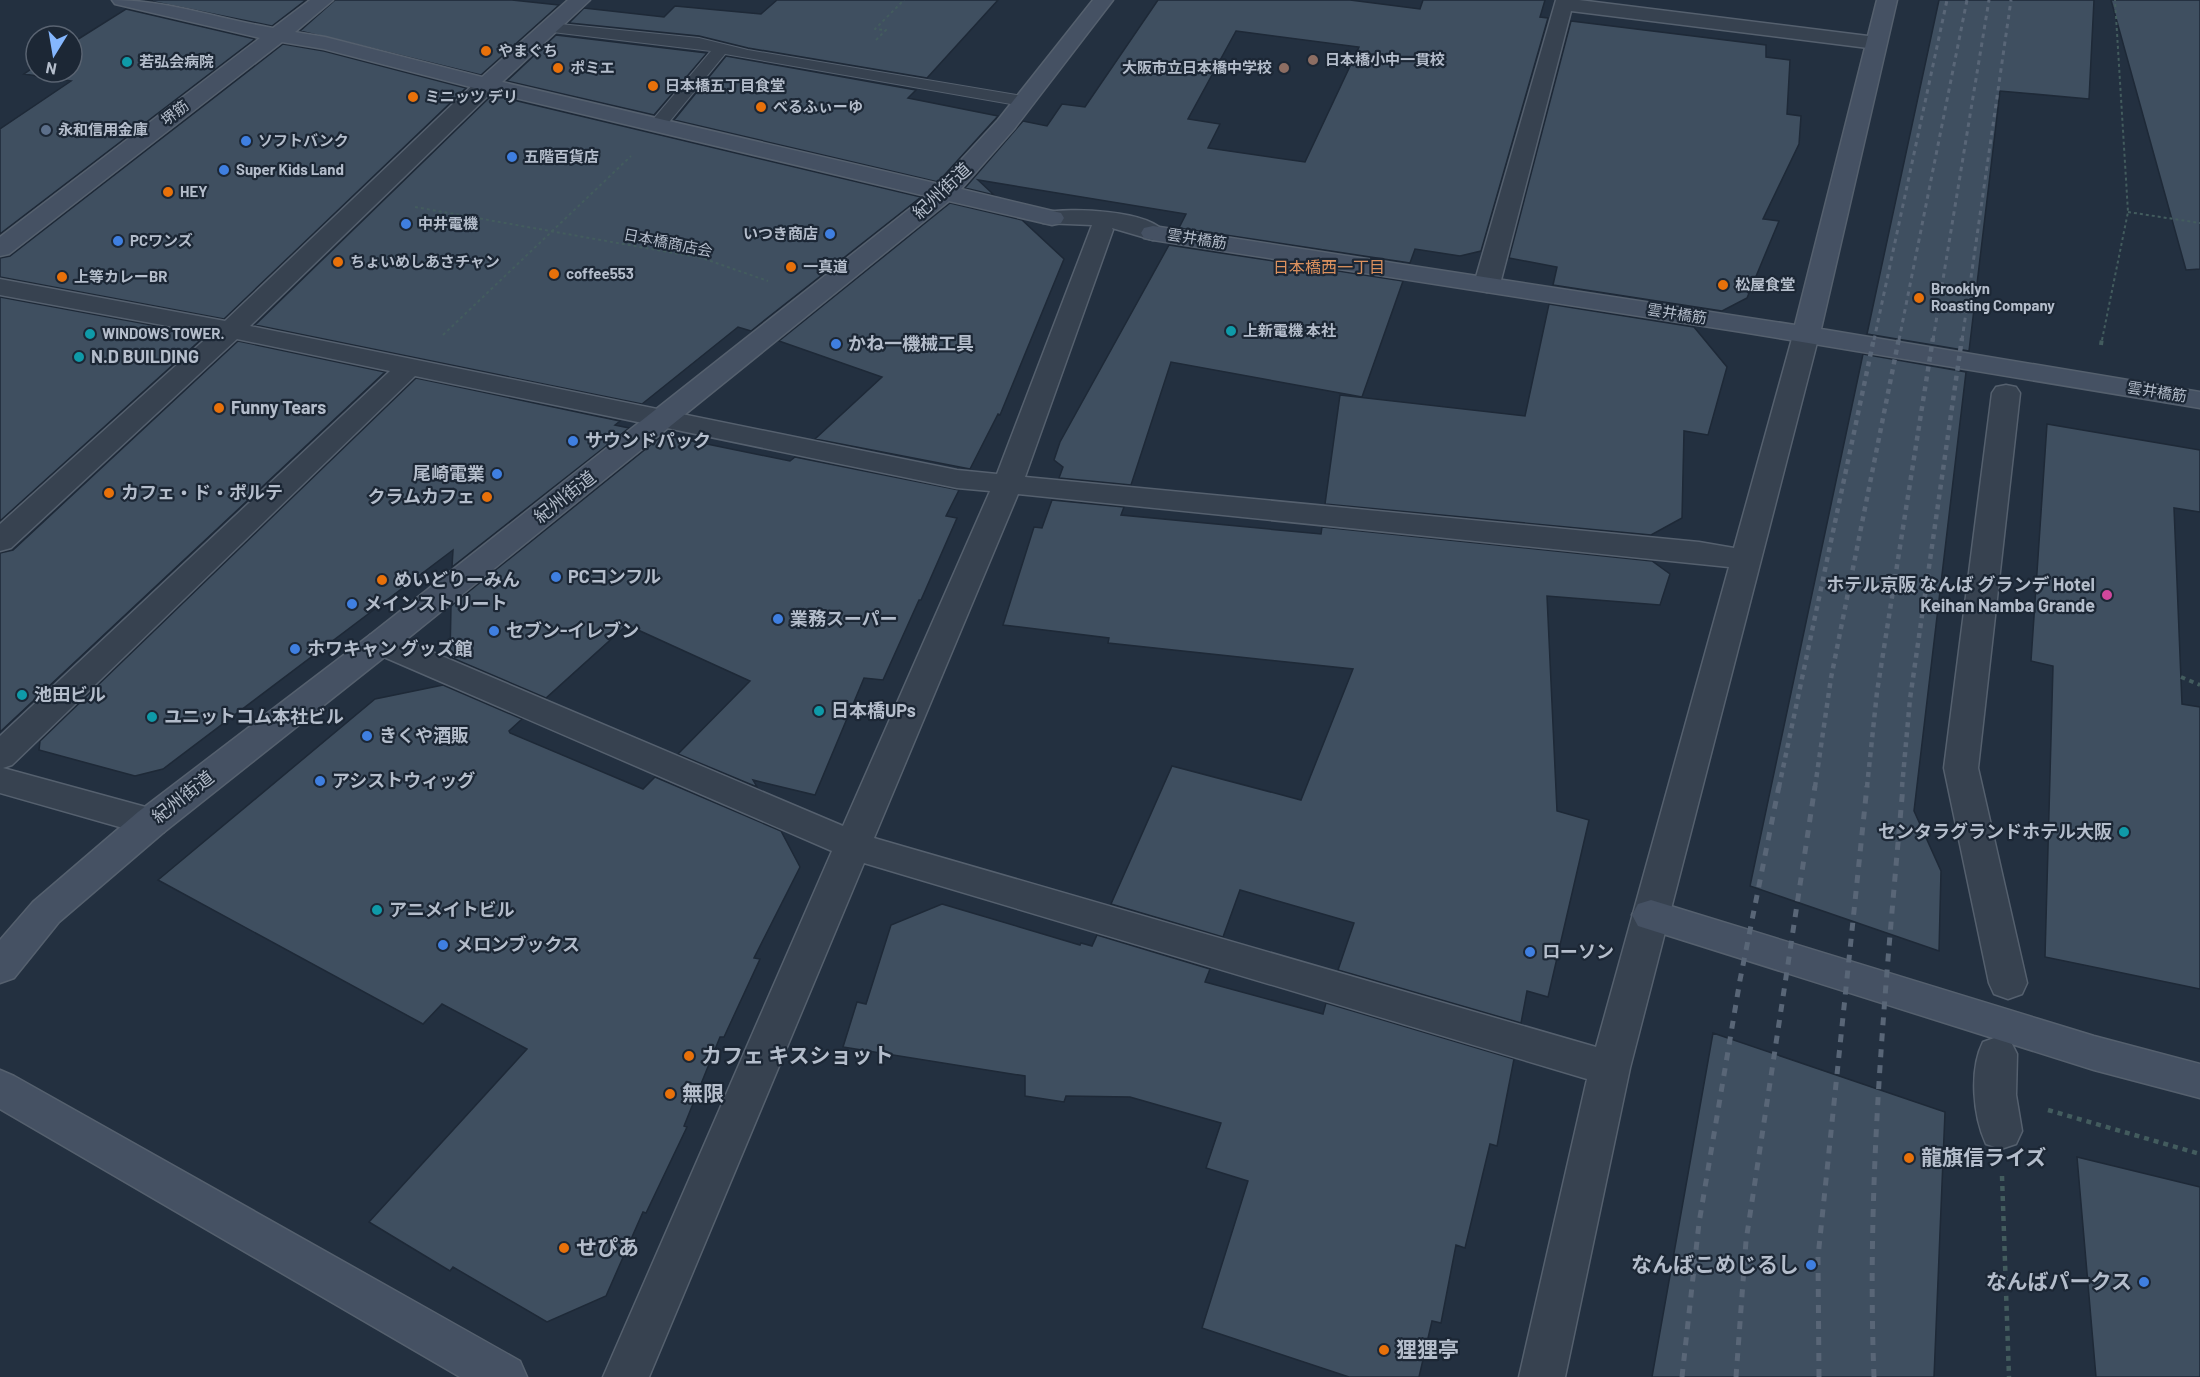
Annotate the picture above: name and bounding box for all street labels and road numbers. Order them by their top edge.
street label: 堺筋 [157,96,192,129]
street label: 紀州街道 [907,158,975,223]
street label: 雲井橋筋 [1166,224,1228,252]
street label: 日本橋商店会 [622,225,714,259]
street label: 雲井橋筋 [1646,299,1708,327]
street label: 雲井橋筋 [2126,377,2188,405]
street label: 紀州街道 [529,465,600,527]
street label: 紀州街道 [147,765,218,827]

